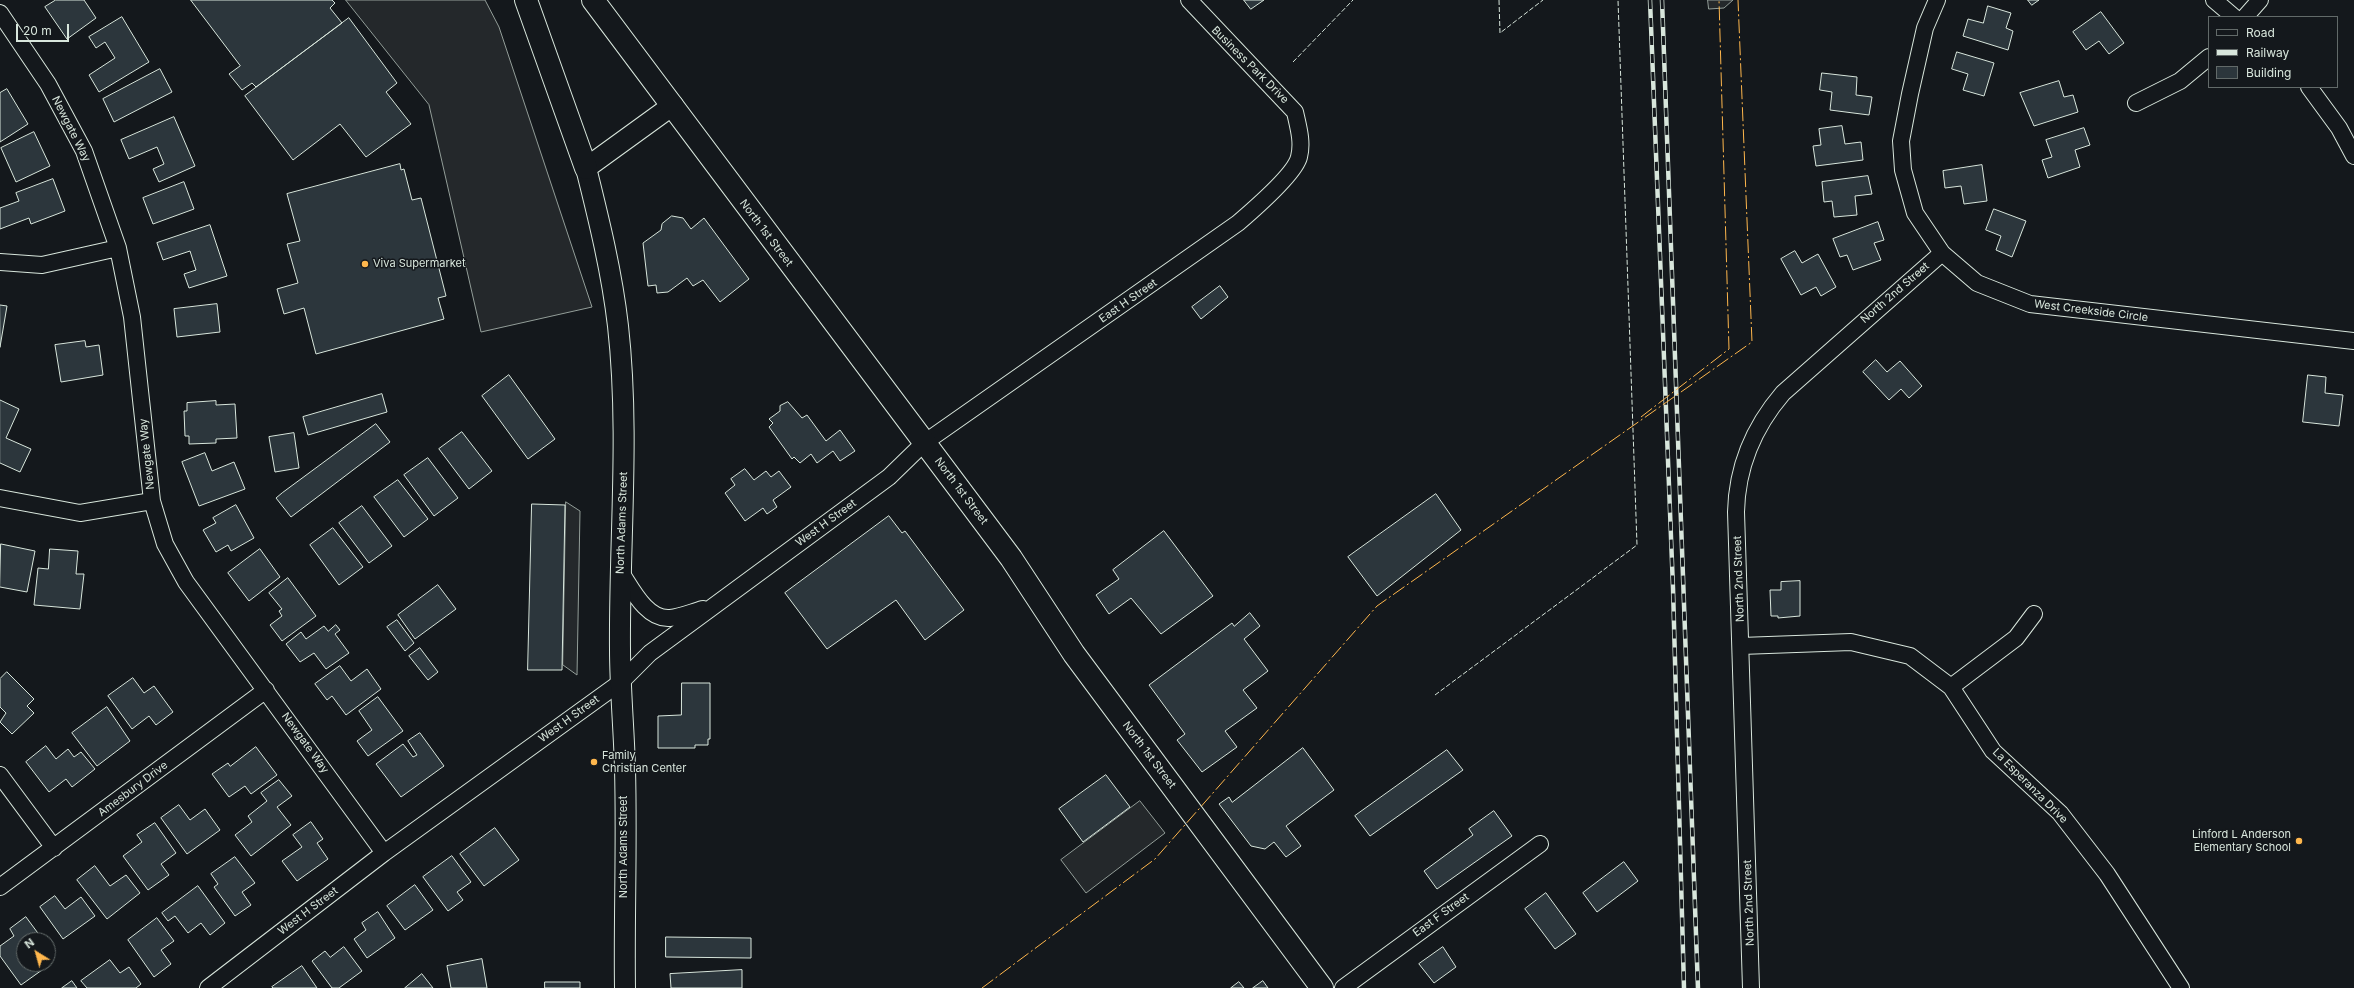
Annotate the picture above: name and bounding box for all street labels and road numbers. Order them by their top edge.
street label: Business Park Drive [1209,24,1291,106]
street label: Newgate Way [49,94,93,164]
street label: North 1st Street [737,197,795,269]
street label: North 2nd Street [1858,260,1932,326]
street label: East H Street [1097,276,1159,326]
street label: West Creekside Circle [2033,297,2149,325]
street label: Newgate Way [137,418,157,490]
street label: North 1st Street [932,455,990,527]
street label: North Adams Street [614,472,630,574]
street label: West H Street [793,497,859,549]
street label: North 2nd Street [1731,536,1747,622]
street label: West H Street [536,693,602,745]
street label: Newgate Way [279,710,331,776]
street label: North 1st Street [1120,719,1178,791]
street label: La Esperanza Drive [1990,746,2070,826]
street label: Amesbury Drive [96,759,170,819]
street label: North Adams Street [617,796,631,898]
street label: North 2nd Street [1741,860,1757,946]
street label: West H Street [275,884,341,938]
street label: East F Street [1410,890,1472,940]

